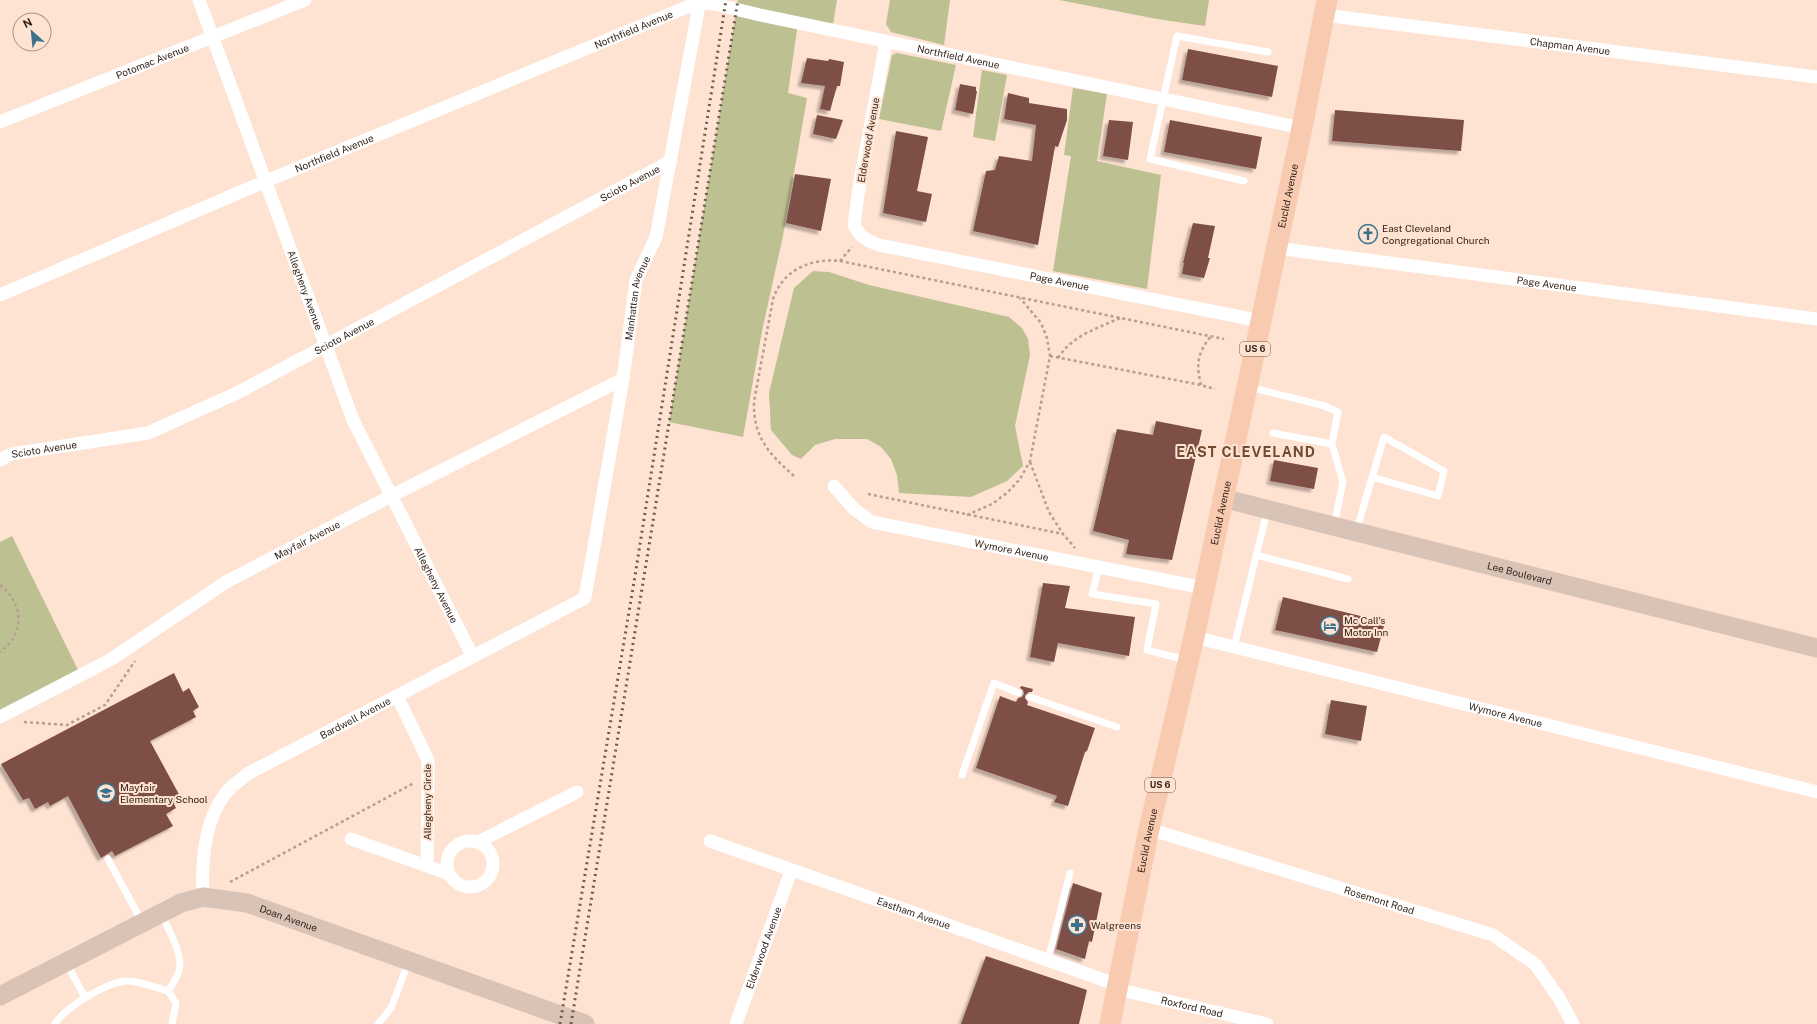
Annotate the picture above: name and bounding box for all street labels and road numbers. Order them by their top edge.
street label: Northfield Avenue [592,7,675,51]
street label: Chapman Avenue [1529,35,1611,57]
street label: Potomac Avenue [114,41,191,81]
street label: Northfield Avenue [916,42,1001,71]
street label: Elderwood Avenue [855,96,881,184]
street label: Northfield Avenue [293,131,375,175]
street label: Scioto Avenue [598,162,662,204]
street label: Euclid Avenue [1275,162,1300,229]
street label: Allegheny Avenue [285,249,326,332]
street label: Manhattan Avenue [622,254,653,341]
street label: Page Avenue [1029,269,1091,293]
street label: Page Avenue [1516,274,1578,293]
street label: Scioto Avenue [312,315,376,357]
road number: US 6 [1240,342,1270,356]
street label: Scioto Avenue [10,438,78,460]
street label: Euclid Avenue [1208,479,1233,546]
street label: Mayfair Avenue [272,518,342,562]
street label: Wymore Avenue [973,537,1050,563]
street label: Allegheny Avenue [412,545,461,625]
street label: Lee Boulevard [1486,559,1553,587]
street label: Bardwell Avenue [318,694,393,741]
street label: Wymore Avenue [1467,700,1544,730]
street label: Allegheny Circle [421,763,433,840]
road number: US 6 [1145,778,1175,792]
street label: Euclid Avenue [1134,807,1160,874]
street label: Rosemont Road [1343,884,1416,916]
street label: Eastham Avenue [875,894,952,932]
street label: Doan Avenue [258,902,320,934]
street label: Elderwood Avenue [743,905,784,990]
street label: Roxford Road [1160,993,1224,1020]

